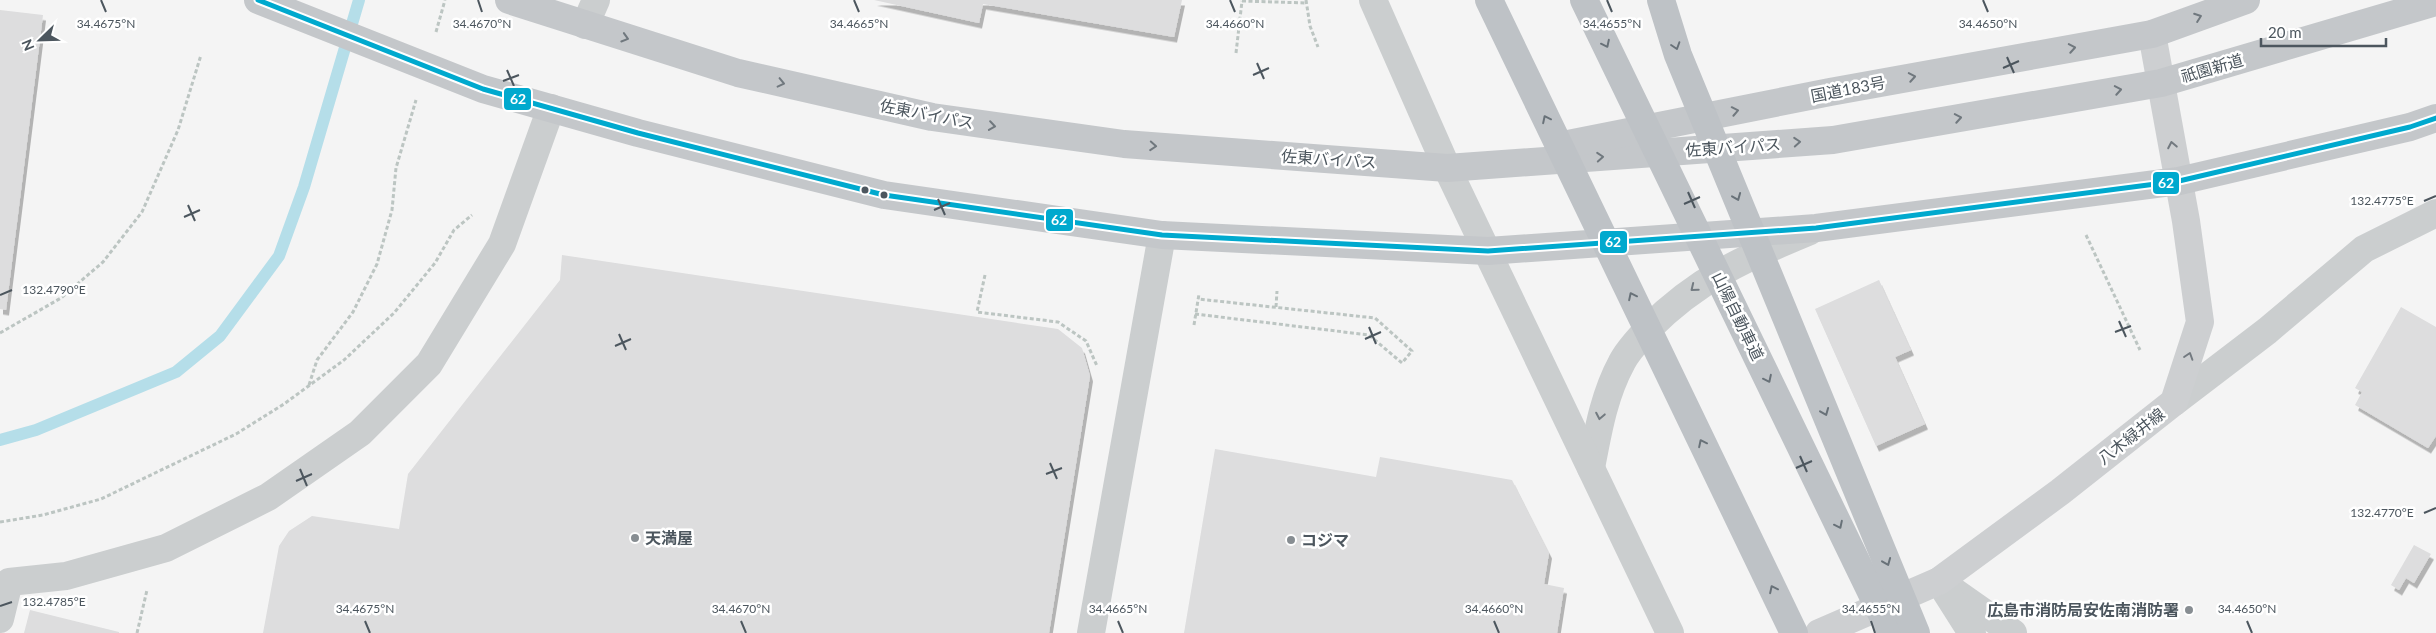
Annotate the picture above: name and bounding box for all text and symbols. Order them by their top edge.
one-way arrow [2193,13,2201,23]
north arrow [15,15,65,65]
scale bar [2261,15,2386,47]
text: 34.4675°N [77,16,135,31]
text: 34.4670°N [453,16,511,31]
text: 34.4665°N [830,16,888,31]
text: 34.4660°N [1206,16,1264,31]
text: 34.4655°N [1583,16,1641,31]
text: 34.4650°N [1959,16,2017,31]
text: 20 m [2268,23,2302,41]
one-way arrow [621,32,629,42]
text: N [18,37,38,54]
one-way arrow [1599,39,1610,48]
one-way arrow [1670,42,1680,50]
one-way arrow [2067,43,2076,54]
street label: 祇園新道 [2178,50,2245,85]
street label: 国道183号 [1809,72,1887,105]
one-way arrow [1907,72,1916,82]
one-way arrow [777,77,786,88]
one-way arrow [2114,86,2122,96]
line badge: 62 [503,87,532,111]
text: 62 [510,90,526,107]
street label: 佐東バイパス [878,95,976,132]
one-way arrow [1731,106,1739,116]
one-way arrow [1953,114,1962,124]
one-way arrow [1542,115,1552,124]
one-way arrow [988,120,996,131]
street label: 佐東バイパス [1685,134,1781,159]
one-way arrow [1794,137,1802,148]
one-way arrow [2168,140,2178,149]
one-way arrow [1149,141,1157,152]
street label: 佐東バイパス [1281,146,1377,171]
one-way arrow [1597,151,1605,162]
line badge: 62 [2152,171,2180,195]
text: 62 [2158,174,2174,191]
unlabelled marker [860,185,870,195]
unlabelled marker [879,190,889,200]
one-way arrow [1730,192,1741,201]
text: 132.4775°E [2350,193,2414,208]
line badge: 62 [1045,208,1074,232]
text: 62 [1051,211,1067,228]
line badge: 62 [1599,230,1628,254]
text: 62 [1605,233,1621,250]
street label: 山陽自動車道 [1709,268,1768,363]
text: 132.4790°E [22,282,86,297]
one-way arrow [1691,283,1700,291]
one-way arrow [1628,293,1638,302]
one-way arrow [2183,352,2193,361]
one-way arrow [1762,374,1772,383]
street label: 八木緑井線 [2093,403,2168,468]
one-way arrow [1819,407,1830,416]
one-way arrow [1596,412,1606,421]
one-way arrow [1698,439,1708,448]
text: 132.4770°E [2350,505,2414,520]
one-way arrow [1833,520,1843,529]
place label: 天満屋 [645,528,693,547]
place label: コジマ [1301,530,1349,549]
marker: 天満屋 [629,532,641,544]
marker: コジマ [1285,534,1297,546]
one-way arrow [1881,557,1891,566]
one-way arrow [1769,585,1779,594]
text: 132.4785°E [22,594,86,609]
place label: 広島市消防局安佐南消防署 [1987,600,2179,619]
text: 34.4675°N [336,601,394,616]
text: 34.4670°N [712,601,770,616]
text: 34.4665°N [1089,601,1147,616]
text: 34.4660°N [1465,601,1523,616]
text: 34.4655°N [1842,601,1900,616]
text: 34.4650°N [2218,601,2276,616]
marker: 広島市消防局安佐南消防署 [2183,604,2195,616]

